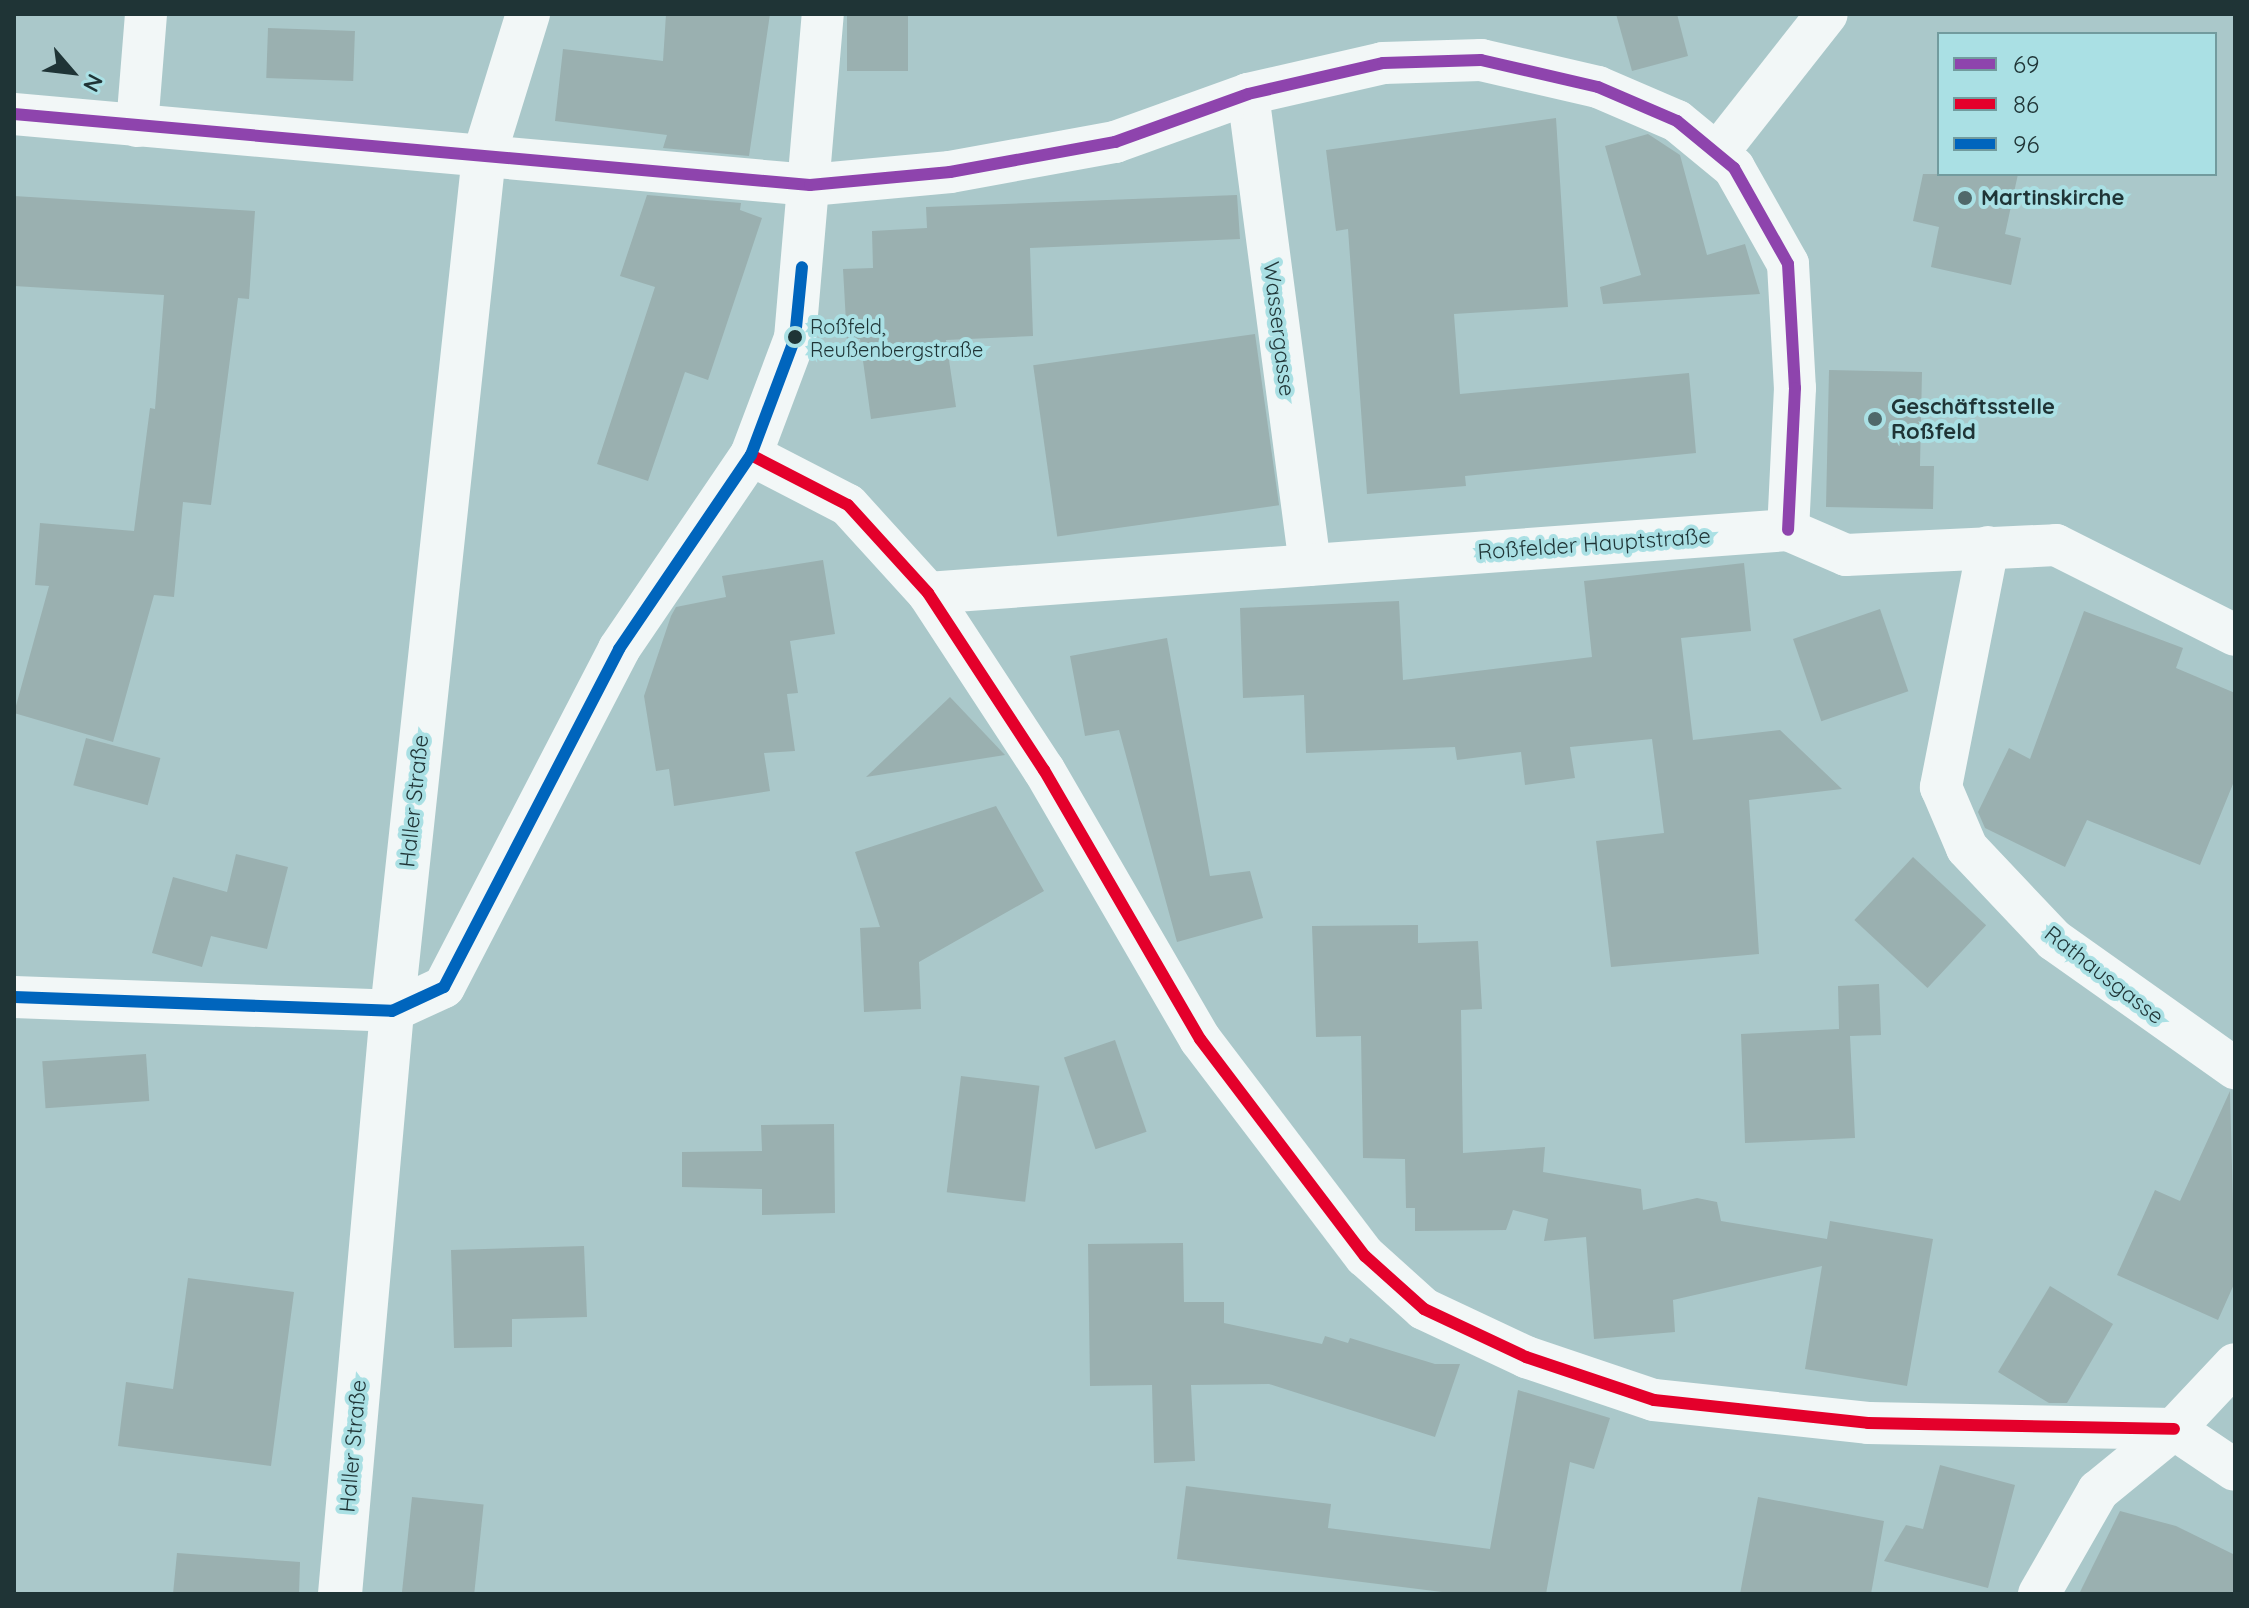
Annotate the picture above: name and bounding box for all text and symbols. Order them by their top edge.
north arrow [32,32,112,112]
legend [1937,32,2217,176]
text: 69 [2013,49,2039,79]
text: N [77,70,109,97]
text: 86 [2013,89,2039,119]
text: 96 [2013,129,2039,159]
place label: Martinskirche [1981,185,2124,211]
marker: Martinskirche [1956,189,1974,207]
street label: Wassergasse [1258,260,1300,398]
place label: Roßfeld, Reußenbergstraße [810,314,983,361]
marker: Roßfeld, Reußenbergstraße [787,329,803,345]
place label: Geschäftsstelle Roßfeld [1891,393,2055,444]
marker: Geschäftsstelle Roßfeld [1866,410,1884,428]
street label: Roßfelder Hauptstraße [1477,523,1711,565]
street label: Haller Straße [394,733,434,869]
street label: Rathausgasse [2039,920,2169,1030]
street label: Haller Straße [334,1379,372,1513]

